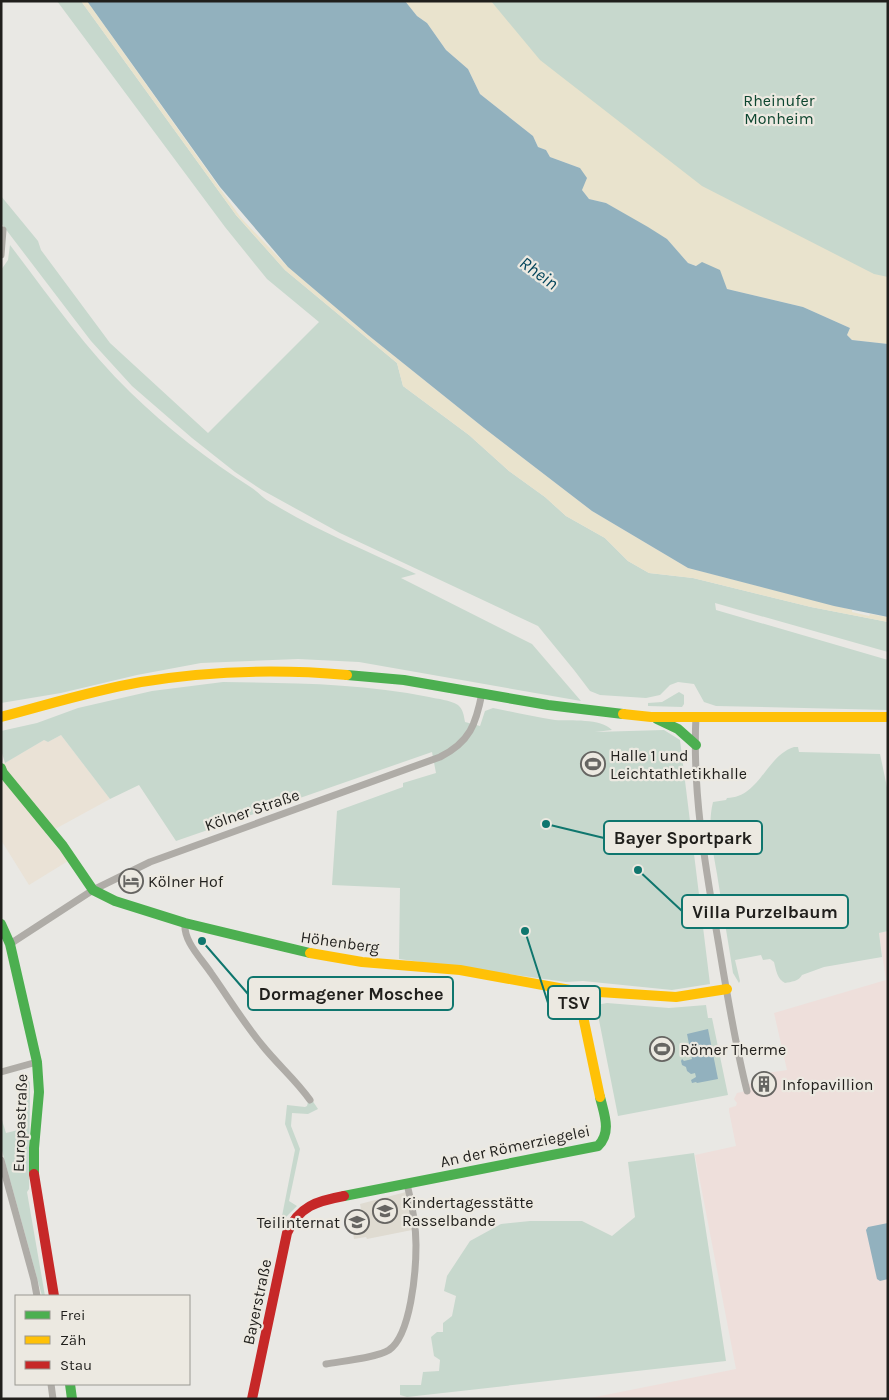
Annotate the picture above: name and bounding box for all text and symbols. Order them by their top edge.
park label: Rheinufer Monheim [743,91,815,128]
water label: Rhein [515,252,563,294]
place label: Halle 1 und Leichtathletikhalle [610,746,747,783]
sports icon: Halle 1 und Leichtathletikhalle [580,751,606,777]
street label: Kölner Straße [202,785,302,835]
callout: Bayer Sportpark [604,821,762,854]
text: Bayer Sportpark [614,827,753,849]
hotel icon: Kölner Hof [118,868,144,894]
place label: Kölner Hof [148,872,224,891]
callout: Villa Purzelbaum [682,895,848,928]
text: Villa Purzelbaum [692,901,838,923]
street label: Höhenberg [299,927,381,957]
callout: Dormagener Moschee [248,977,453,1010]
text: Dormagener Moschee [259,983,443,1005]
callout: TSV [548,986,600,1019]
text: TSV [558,992,590,1014]
sports icon: Römer Therme [649,1036,675,1062]
place label: Römer Therme [680,1040,786,1059]
building icon: Infopavillion [751,1071,777,1097]
street label: Europastraße [9,1073,31,1173]
place label: Infopavillion [782,1075,873,1094]
street label: An der Römerziegelei [438,1121,592,1171]
place label: Kindertagesstätte Rasselbande [402,1193,534,1230]
school or university icon: Kindertagesstätte Rasselbande [372,1198,398,1224]
school or university icon: Teilinternat [344,1209,370,1235]
place label: Teilinternat [257,1213,340,1232]
street label: Bayerstraße [239,1257,275,1347]
legend [15,1295,190,1385]
text: Frei [60,1306,85,1324]
text: Zäh [60,1331,86,1349]
text: Stau [60,1356,92,1374]

